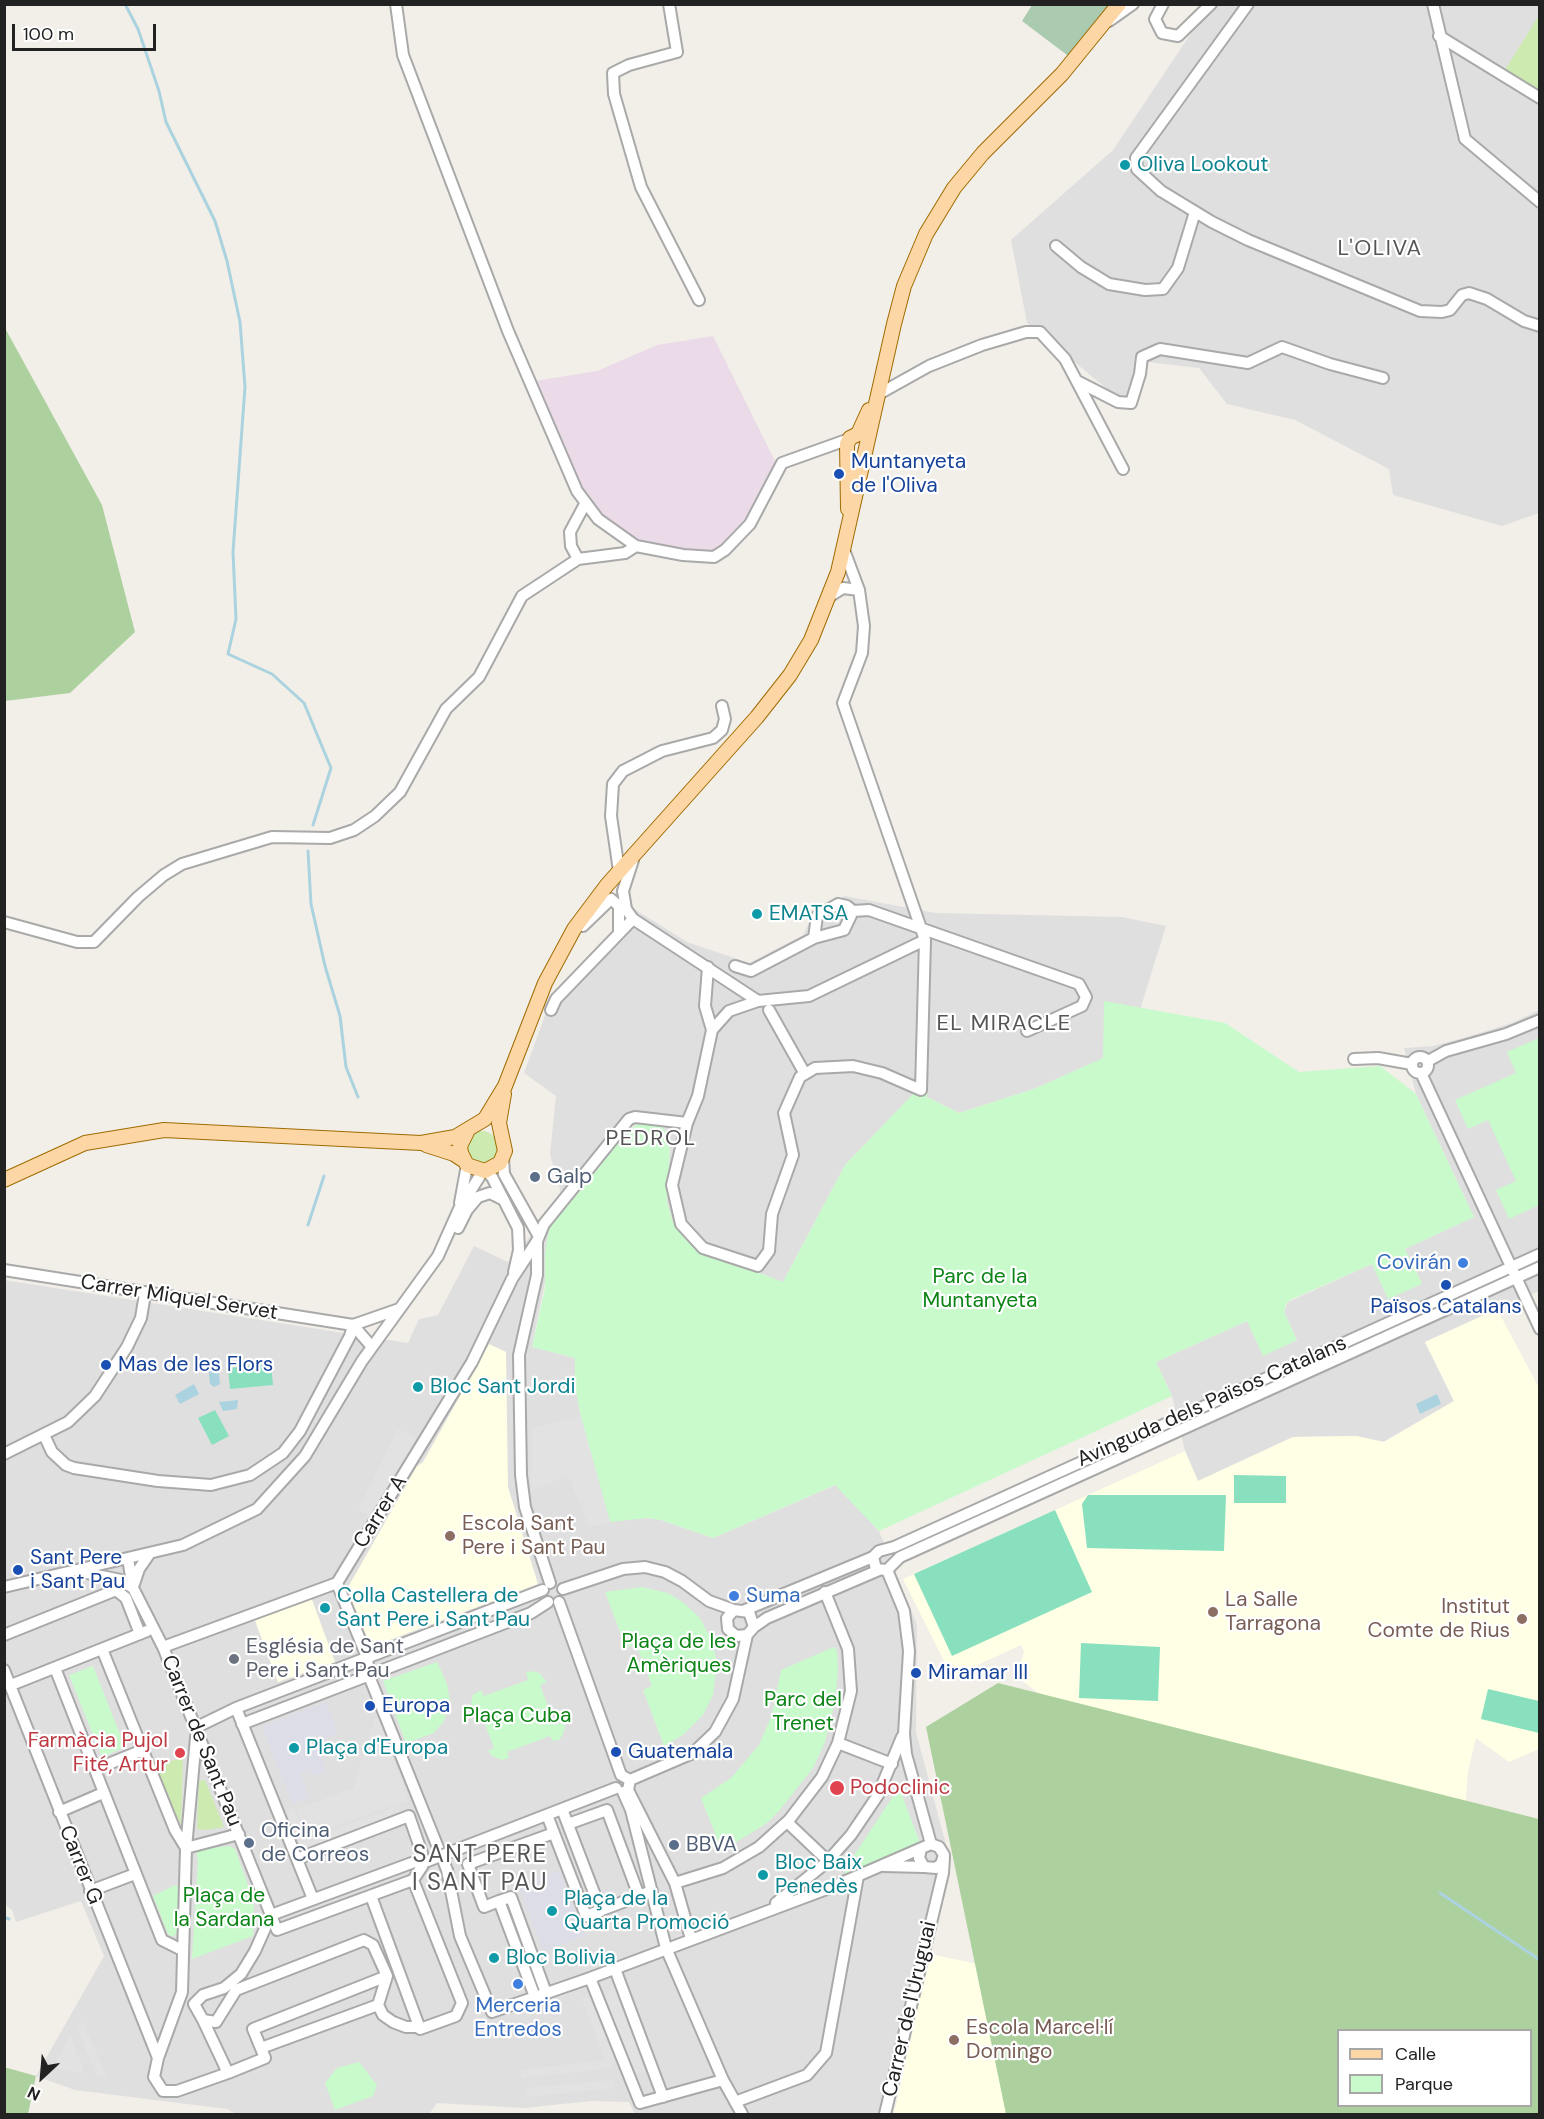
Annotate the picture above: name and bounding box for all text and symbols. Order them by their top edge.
scale bar [15,12,159,50]
text: 100 m [23,22,74,46]
place label: Oliva Lookout [1137,152,1269,178]
marker: Oliva Lookout [1118,158,1132,172]
district label: L'OLIVA [1337,236,1423,262]
place label: Muntanyeta de l'Oliva [851,449,966,499]
marker: Muntanyeta de l'Oliva [832,467,846,481]
place label: EMATSA [769,901,848,927]
marker: EMATSA [750,907,764,921]
district label: EL MIRACLE [936,1011,1072,1037]
district label: PEDROL [605,1126,697,1152]
place label: Galp [547,1164,592,1190]
marker: Galp [528,1170,542,1184]
place label: Covirán [1377,1250,1451,1276]
marker: Covirán [1456,1256,1470,1270]
park label: Parc de la Muntanyeta [922,1264,1038,1314]
street label: Carrer Miquel Servet [79,1270,279,1326]
marker: Països Catalans [1439,1278,1453,1292]
place label: Països Catalans [1370,1294,1522,1320]
street label: Avinguda dels Països Catalans [1073,1331,1351,1473]
place label: Mas de les Flors [118,1352,273,1378]
marker: Mas de les Flors [99,1358,113,1372]
place label: Bloc Sant Jordi [430,1374,575,1400]
marker: Bloc Sant Jordi [411,1380,425,1394]
street label: Carrer A [349,1471,413,1553]
place label: Escola Sant Pere i Sant Pau [462,1511,606,1561]
marker: Escola Sant Pere i Sant Pau [443,1529,457,1543]
place label: Sant Pere i Sant Pau [30,1545,125,1595]
marker: Sant Pere i Sant Pau [11,1563,25,1577]
place label: Colla Castellera de Sant Pere i Sant Pau [337,1583,530,1633]
place label: Suma [746,1583,800,1609]
place label: La Salle Tarragona [1225,1587,1321,1637]
marker: Suma [727,1589,741,1603]
place label: Institut Comte de Rius [1368,1594,1510,1644]
marker: Colla Castellera de Sant Pere i Sant Pau [318,1601,332,1615]
marker: La Salle Tarragona [1206,1605,1220,1619]
marker: Institut Comte de Rius [1515,1612,1529,1626]
park label: Plaça de les Amèriques [621,1629,737,1679]
place label: Església de Sant Pere i Sant Pau [246,1634,404,1684]
street label: Carrer de Sant Pau [155,1652,247,1830]
marker: Església de Sant Pere i Sant Pau [227,1652,241,1666]
place label: Miramar III [928,1660,1028,1686]
marker: Miramar III [909,1666,923,1680]
park label: Parc del Trenet [764,1687,842,1737]
place label: Europa [382,1693,450,1719]
marker: Europa [363,1699,377,1713]
park label: Plaça Cuba [463,1703,571,1729]
place label: Farmàcia Pujol Fité, Artur [28,1728,168,1778]
place label: Plaça d'Europa [306,1735,448,1761]
place label: Guatemala [628,1739,733,1765]
marker: Plaça d'Europa [287,1741,301,1755]
marker: Guatemala [609,1745,623,1759]
marker: Farmàcia Pujol Fité, Artur [173,1746,187,1760]
place label: Podoclinic [850,1775,950,1801]
marker: Podoclinic [828,1779,846,1797]
place label: Oficina de Correos [261,1818,369,1868]
street label: Carrer G [53,1822,107,1908]
place label: BBVA [686,1832,737,1858]
marker: Oficina de Correos [242,1836,256,1850]
marker: BBVA [667,1838,681,1852]
district label: SANT PERE I SANT PAU [412,1842,548,1898]
place label: Bloc Baix Penedès [775,1850,862,1900]
marker: Bloc Baix Penedès [756,1868,770,1882]
park label: Plaça de la Sardana [174,1883,274,1933]
place label: Plaça de la Quarta Promoció [564,1886,729,1936]
marker: Plaça de la Quarta Promoció [545,1904,559,1918]
street label: Carrer de l'Uruguai [878,1919,942,2099]
place label: Bloc Bolivia [506,1945,616,1971]
marker: Bloc Bolivia [487,1951,501,1965]
marker: Merceria Entredos [511,1977,525,1991]
place label: Merceria Entredos [474,1993,562,2043]
place label: Escola Marcel·lí Domingo [966,2015,1113,2065]
legend [1337,2029,1532,2107]
marker: Escola Marcel·lí Domingo [947,2033,961,2047]
text: Calle [1395,2042,1436,2066]
north arrow [12,2047,72,2107]
text: Parque [1395,2072,1453,2096]
text: N [24,2082,44,2106]

